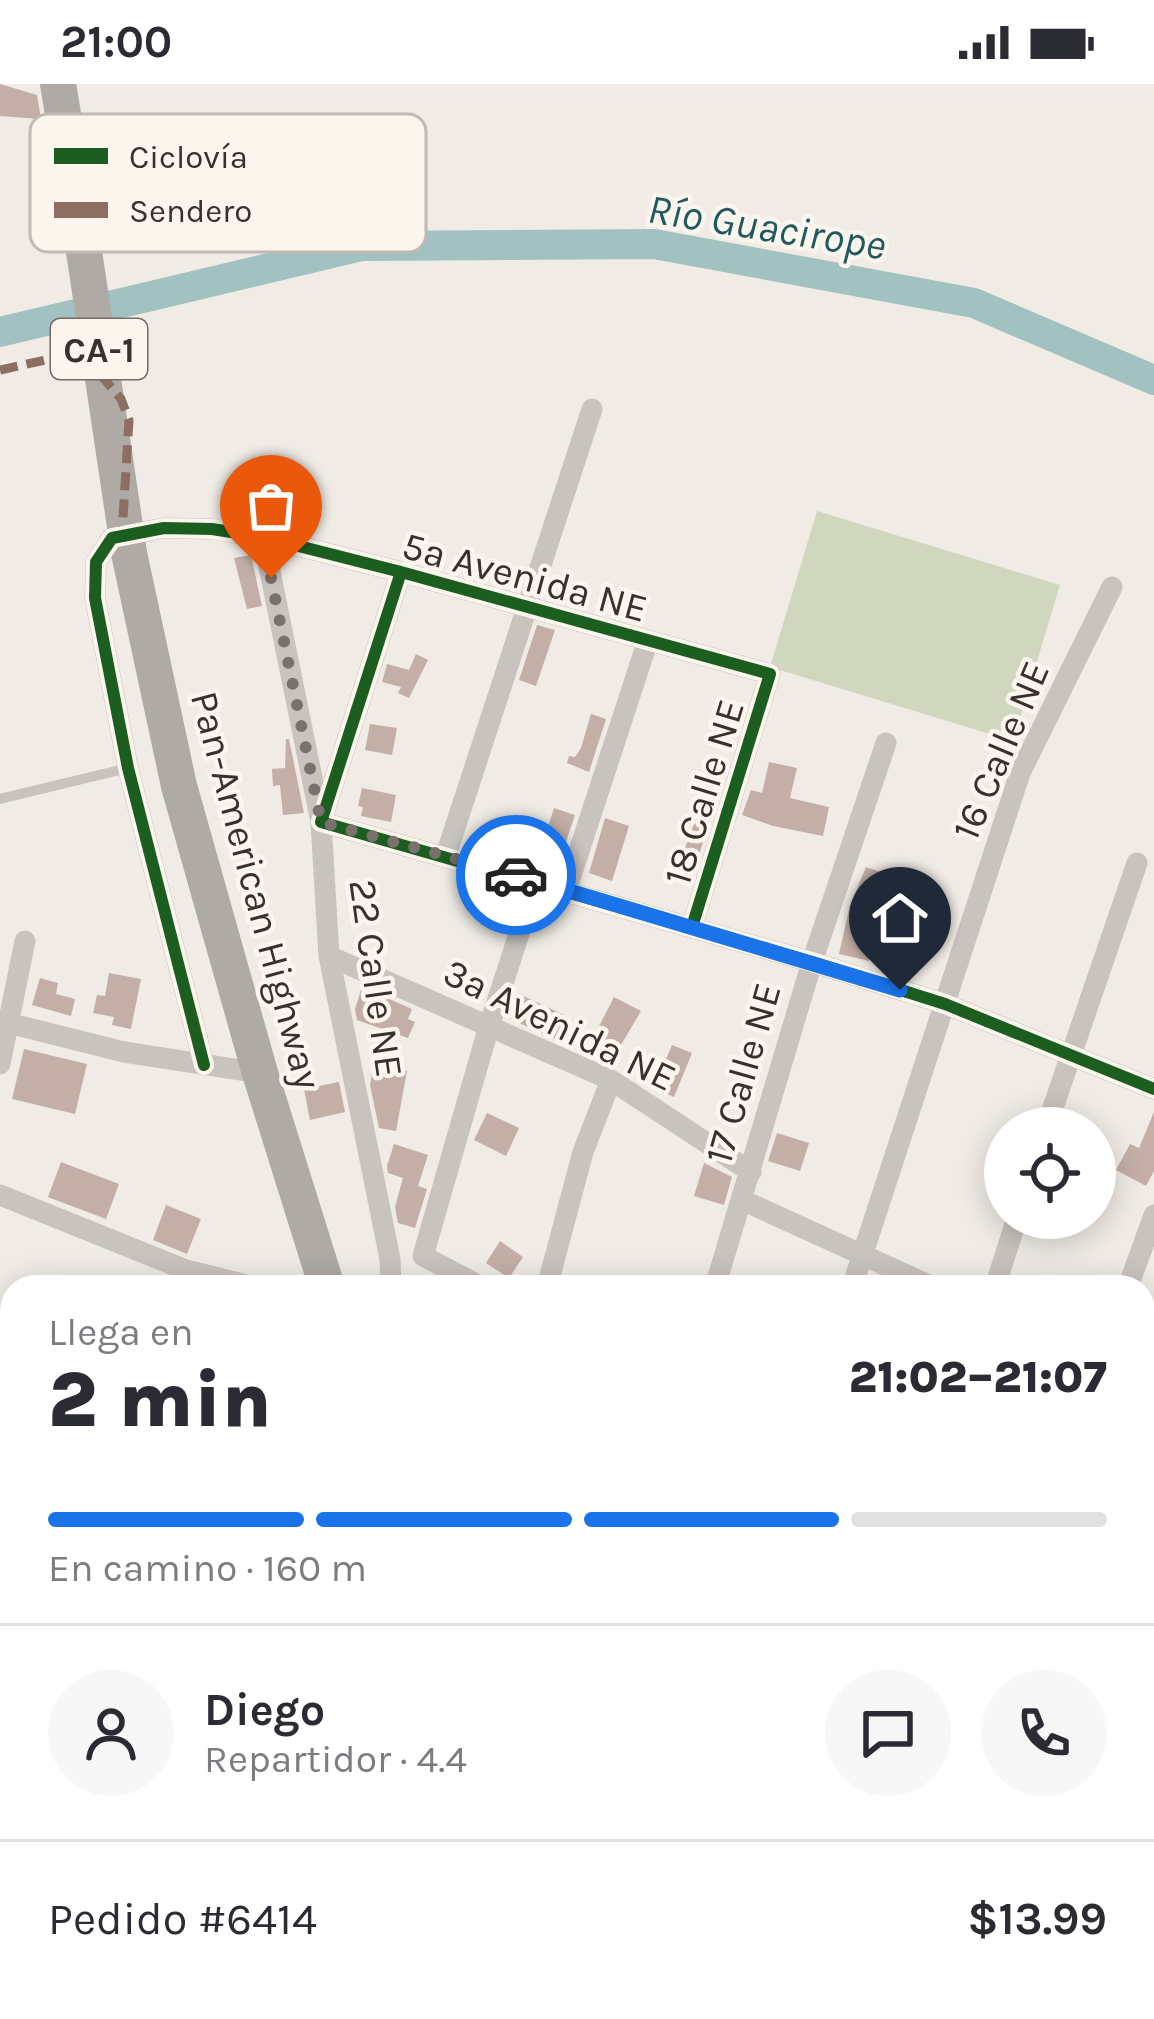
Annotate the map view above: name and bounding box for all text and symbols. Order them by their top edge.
text: 21:00 [60,16,172,68]
legend [30,114,426,252]
text: Ciclovía [129,138,248,176]
water label: Río Guacirope [644,184,889,270]
text: Sendero [129,192,252,230]
road number: CA-1 [51,319,147,379]
pin [220,455,322,578]
icon: bag [238,473,304,539]
street label: 5a Avenida NE [397,522,652,632]
street label: 16 Calle NE [943,654,1059,847]
street label: Pan-American Highway [181,686,331,1094]
street label: 18 Calle NE [654,694,754,890]
courier [456,815,576,935]
icon: car [483,842,549,908]
pin [849,867,951,990]
street label: 22 Calle NE [339,876,413,1080]
icon: home [867,885,933,951]
street label: 3a Avenida NE [436,949,683,1101]
street label: 17 Calle NE [695,978,791,1169]
map controls [984,1107,1116,1239]
button: locate [984,1107,1116,1239]
text: Llega en [48,1309,194,1355]
text: 21:02–21:07 [849,1351,1107,1403]
text: 2 min [48,1354,272,1446]
text: En camino · 160 m [48,1545,367,1591]
button: person [48,1670,174,1796]
button: chat [825,1670,951,1796]
button: phone [981,1670,1107,1796]
text: Diego [204,1684,325,1736]
text: Repartidor · 4.4 [204,1736,467,1782]
text: Pedido #6414 [48,1893,317,1945]
text: $13.99 [967,1893,1107,1945]

